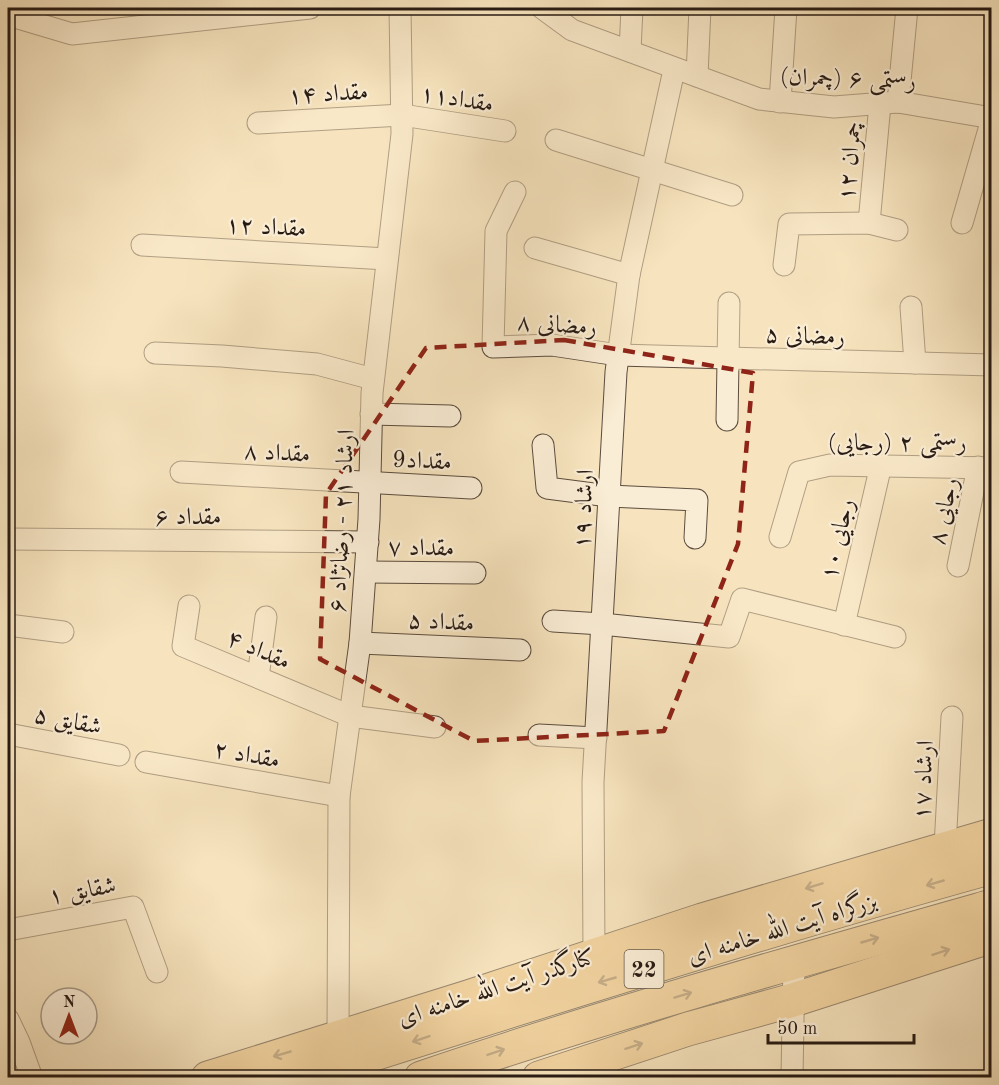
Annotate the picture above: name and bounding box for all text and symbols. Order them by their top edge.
street label: رستمی ۶ (چمران) [779,66,917,97]
street label: مقداد ۱۴ [287,81,369,109]
street label: مقداد۱۱ [418,82,495,118]
street label: چمران ۱۲ [836,121,867,202]
street label: مقداد ۱۲ [225,214,307,242]
street label: رمضانی ۸ [516,311,598,341]
street label: رمضانی ۵ [764,324,845,350]
street label: ارشاد ۲۱ - رضانژاد ۶ [326,429,360,613]
street label: رستمی ۲ (رجایی) [827,432,967,459]
street label: مقداد ۸ [243,440,311,468]
street label: مقداد9 [391,448,452,476]
street label: ارشاد ۱۹ [571,469,599,549]
street label: رجایی ۸ [926,476,965,547]
street label: رجایی ۱۰ [818,497,861,582]
street label: مقداد ۶ [155,506,221,530]
street label: مقداد ۷ [388,536,454,562]
street label: مقداد ۵ [407,609,475,637]
street label: مقداد ۴ [223,627,294,675]
street label: شقایق ۵ [32,704,103,741]
street label: مقداد ۲ [212,738,281,774]
street label: ارشاد ۱۷ [911,740,939,820]
street label: شقایق ۱ [47,874,118,911]
one-way arrow [926,877,945,889]
street label: بزرگراه آیت الله خامنه ای [682,881,880,971]
one-way arrow [805,881,824,892]
one-way arrow [860,934,879,946]
street label: کنارگذر آیت الله خامنه ای [392,937,598,1033]
one-way arrow [931,945,950,956]
road number: 22 [624,950,664,988]
one-way arrow [598,975,617,986]
north arrow [39,986,99,1046]
one-way arrow [673,989,692,1000]
text: N [63,995,76,1011]
scale bar [768,1007,914,1045]
text: 50 m [777,1020,817,1038]
one-way arrow [412,1034,431,1045]
one-way arrow [624,1040,643,1051]
one-way arrow [486,1045,505,1056]
one-way arrow [273,1049,292,1060]

